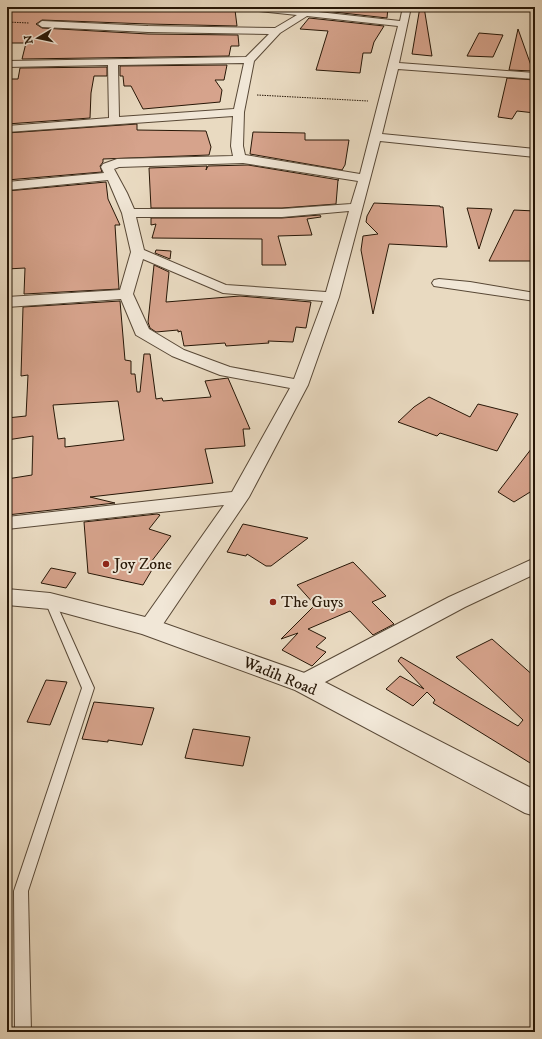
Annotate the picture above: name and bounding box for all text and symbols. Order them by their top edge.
north arrow [18,18,58,58]
text: N [21,34,37,45]
place label: Joy Zone [112,554,172,574]
marker: Joy Zone [101,559,111,569]
place label: The Guys [281,592,343,612]
marker: The Guys [268,597,278,607]
street label: Wadih Road [239,652,320,700]

